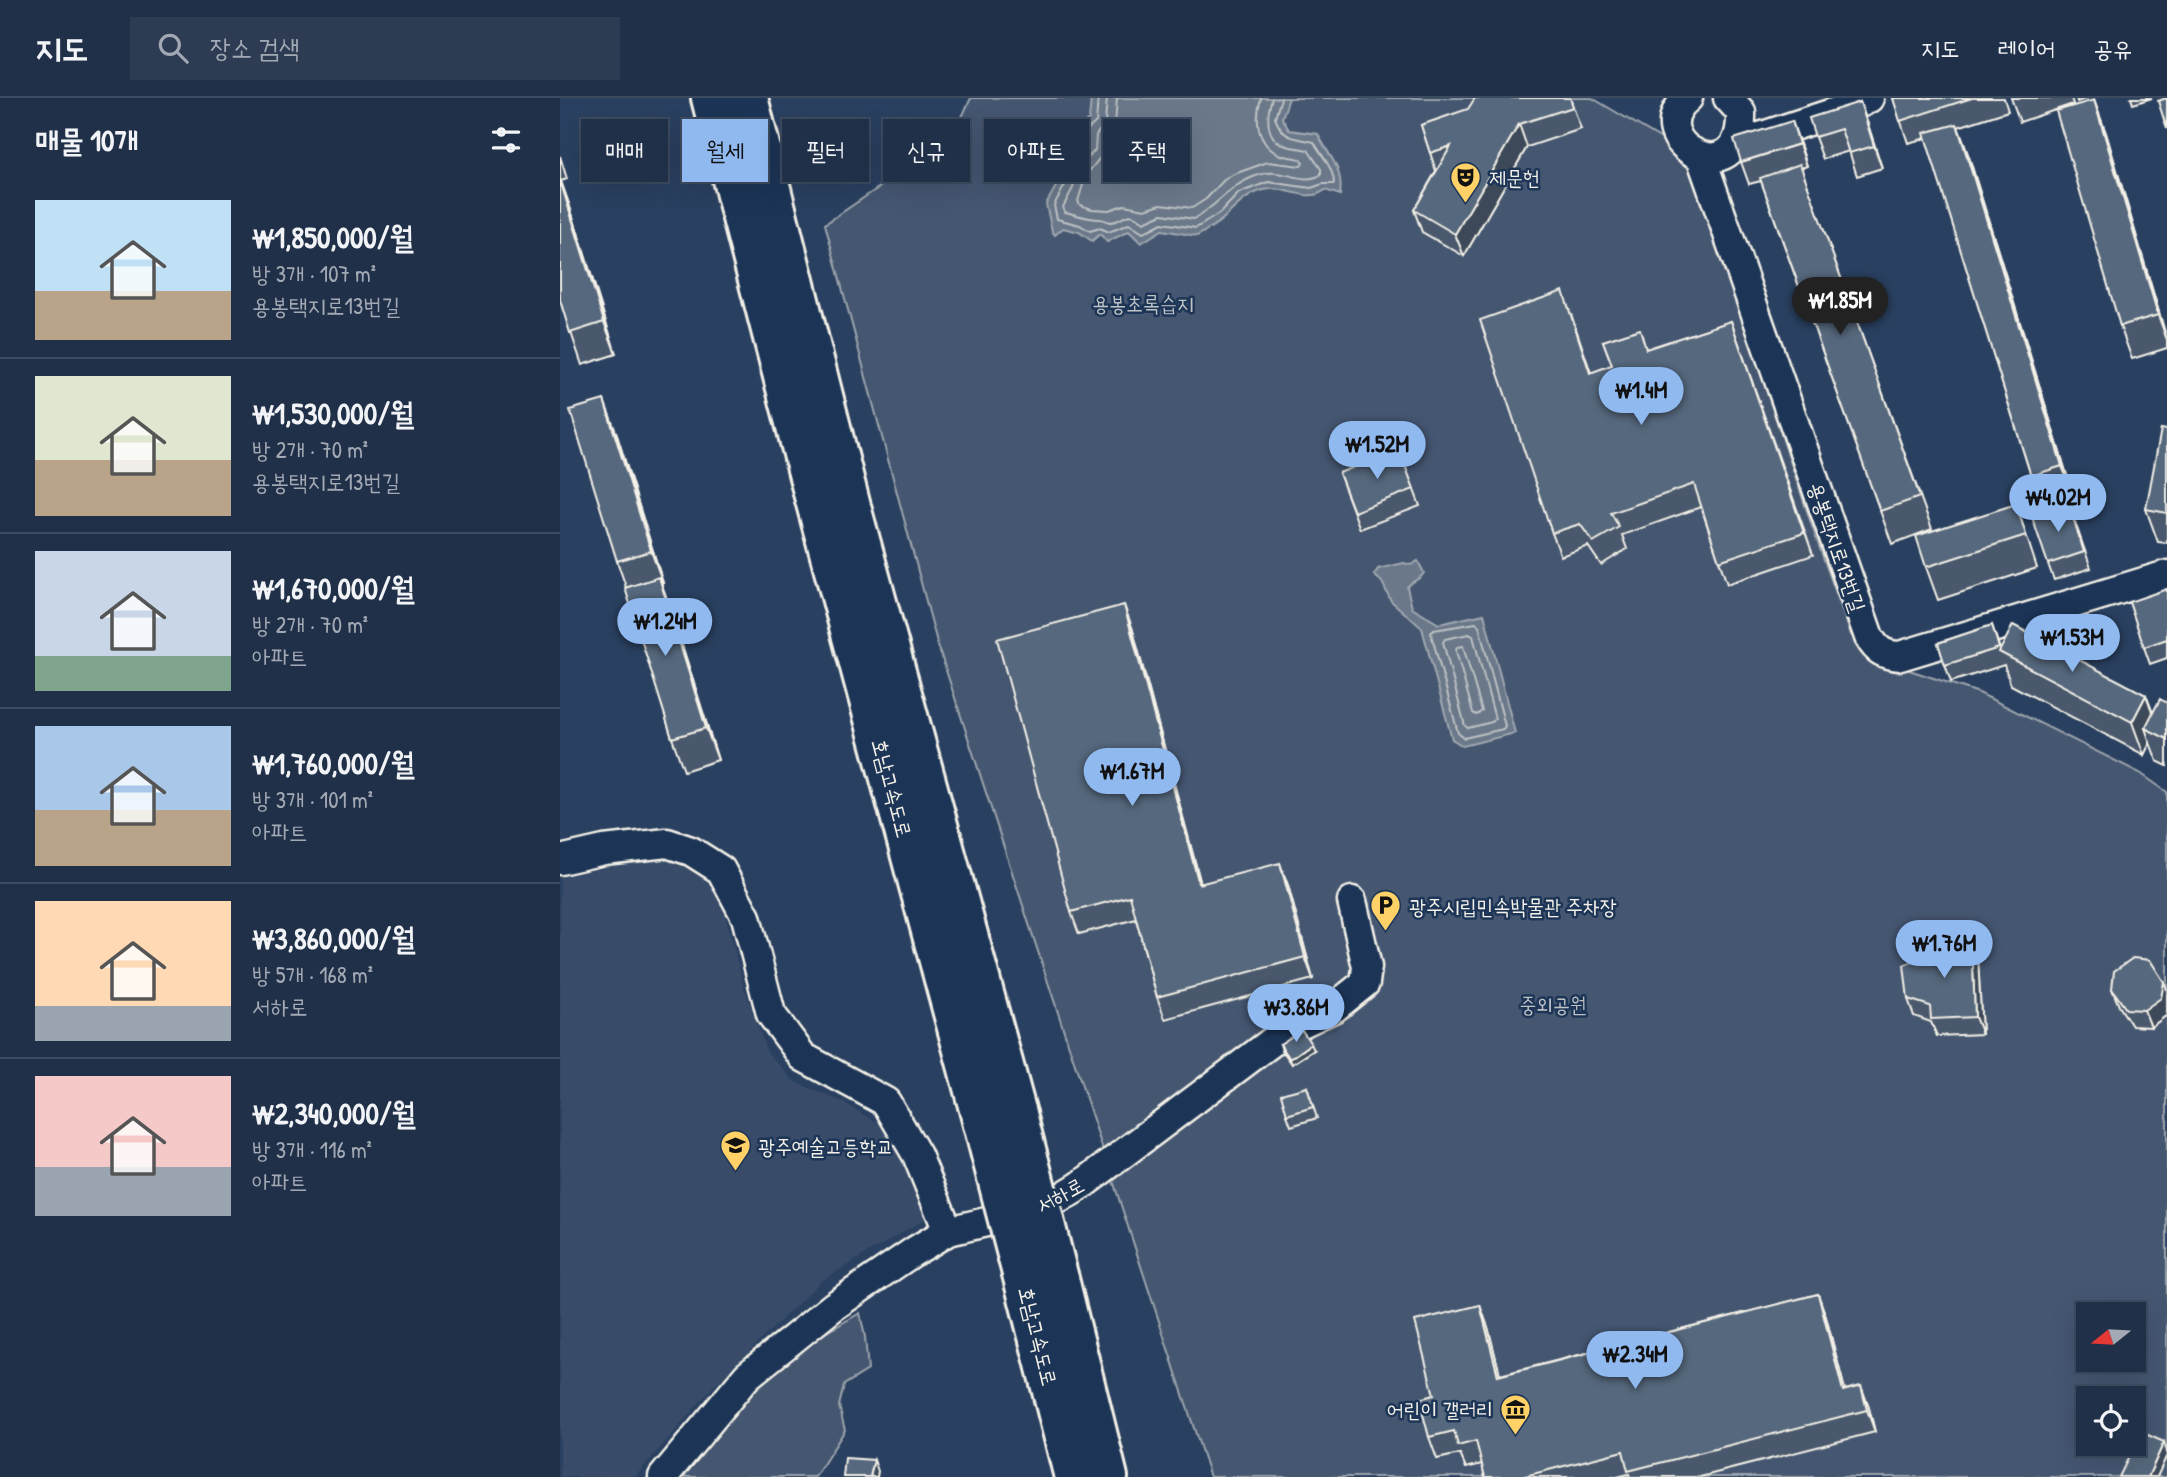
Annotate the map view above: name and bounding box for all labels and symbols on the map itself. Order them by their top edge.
theatre icon: 제문헌 [1449,160,1483,204]
place label: 제문헌 [1489,163,1540,192]
pin: ₩1.85M [1783,278,1897,337]
park label: 용봉초록습지 [1092,289,1194,318]
pin: ₩1.4M [1592,368,1690,427]
pin: ₩1.52M [1320,422,1434,481]
pin: ₩4.02M [2001,474,2115,534]
street label: 용봉택지로13번길 [1801,478,1873,616]
pin: ₩1.24M [608,598,722,658]
pin: ₩1.53M [2015,614,2129,674]
street label: 호남고속도로 [865,735,919,841]
pin: ₩1.67M [1075,748,1189,808]
parking icon: 광주시립민속박물관 주차장 [1369,889,1403,933]
place label: 광주시립민속박물관 주차장 [1409,892,1617,921]
pin: ₩1.76M [1887,920,2001,980]
pin: ₩3.86M [1239,984,1353,1044]
park label: 중외공원 [1519,990,1587,1019]
school or university icon: 광주예술고등학교 [718,1129,752,1173]
place label: 광주예술고등학교 [758,1132,893,1161]
street label: 서하로 [1031,1170,1089,1220]
street label: 호남고속도로 [1012,1283,1064,1389]
north arrow [2076,1302,2146,1372]
pin: ₩2.34M [1578,1332,1692,1391]
museum icon: 어린이 갤러리 [1499,1392,1533,1436]
place label: 어린이 갤러리 [1387,1395,1493,1424]

